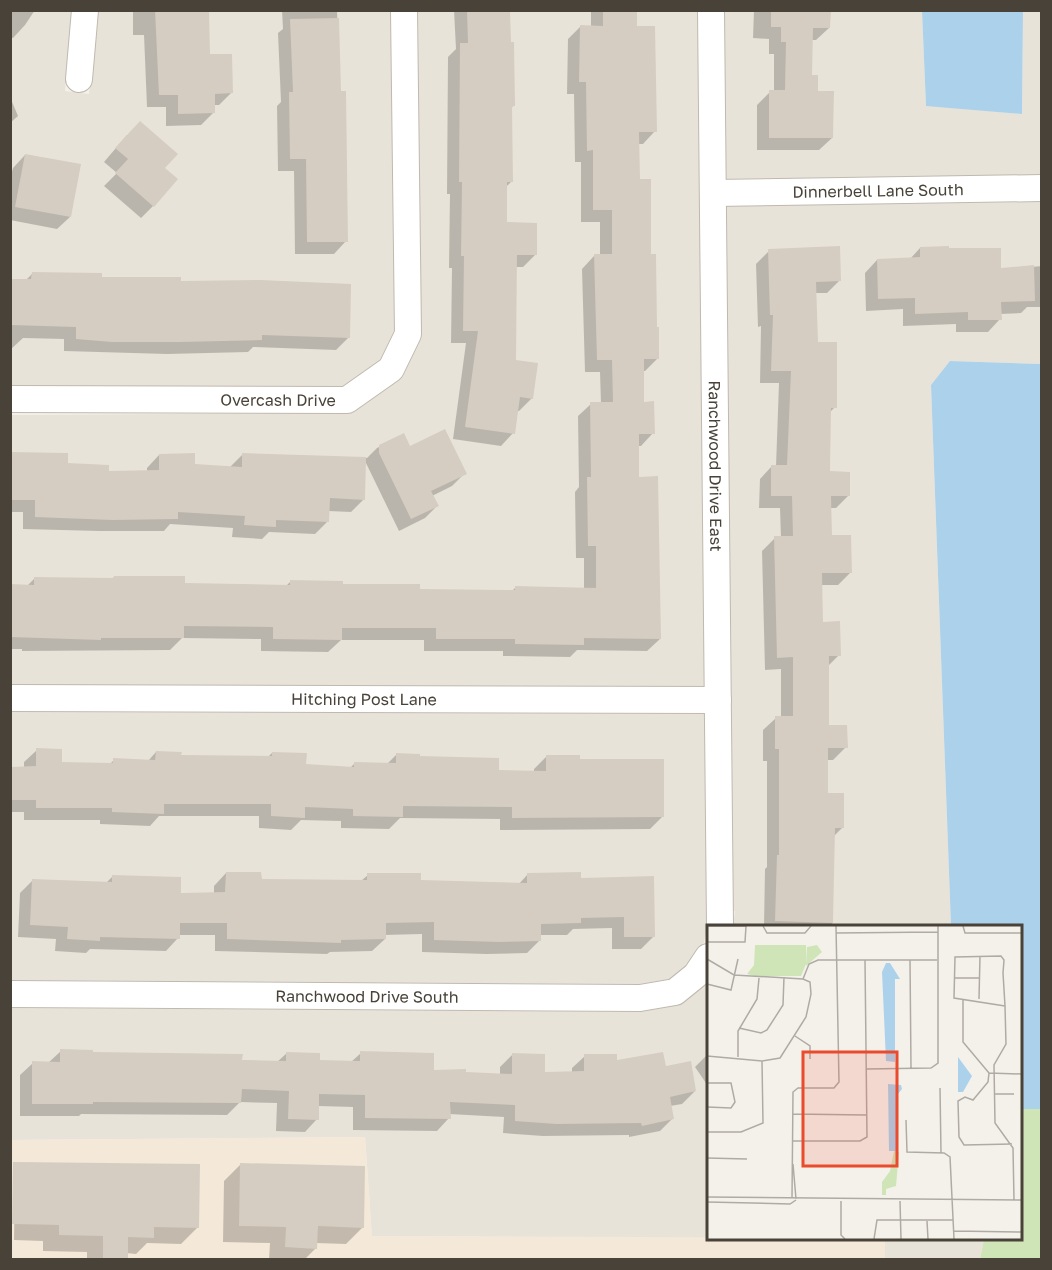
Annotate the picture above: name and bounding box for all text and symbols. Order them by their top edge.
street label: Dinnerbell Lane South [792,179,964,202]
street label: Ranchwood Drive East [705,380,726,552]
street label: Overcash Drive [220,390,336,410]
street label: Hitching Post Lane [291,689,437,709]
inset map [707,925,1022,1240]
street label: Ranchwood Drive South [275,986,459,1007]

